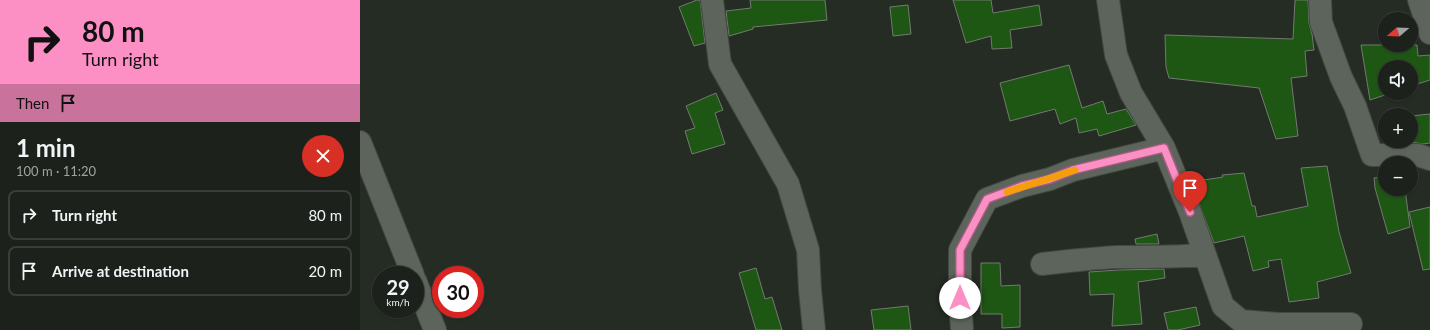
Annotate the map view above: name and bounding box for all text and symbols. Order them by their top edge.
north arrow [1378,12,1418,52]
map controls [1378,12,1418,196]
text: 80 m [82,14,145,48]
icon: right [16,16,68,68]
text: Turn right [82,48,159,70]
button: sound [1378,60,1418,100]
icon: arrive [57,92,79,114]
text: Then [16,94,49,112]
button: + [1378,108,1418,148]
text: 1 min [16,133,76,162]
button: close [302,135,344,177]
button: − [1378,156,1418,196]
text: 100 m · 11:20 [16,163,96,179]
pin [1173,171,1207,212]
icon: arrive [1179,177,1201,199]
icon: right [18,204,40,226]
text: Turn right [52,206,117,224]
text: 80 m [308,206,342,224]
icon: arrive [18,260,40,282]
text: Arrive at destination [52,262,189,280]
text: 20 m [308,262,342,280]
speed limit sign: 30 [432,266,484,318]
text: 29 [386,275,410,299]
position arrow [939,277,981,319]
text: km/h [386,296,410,308]

